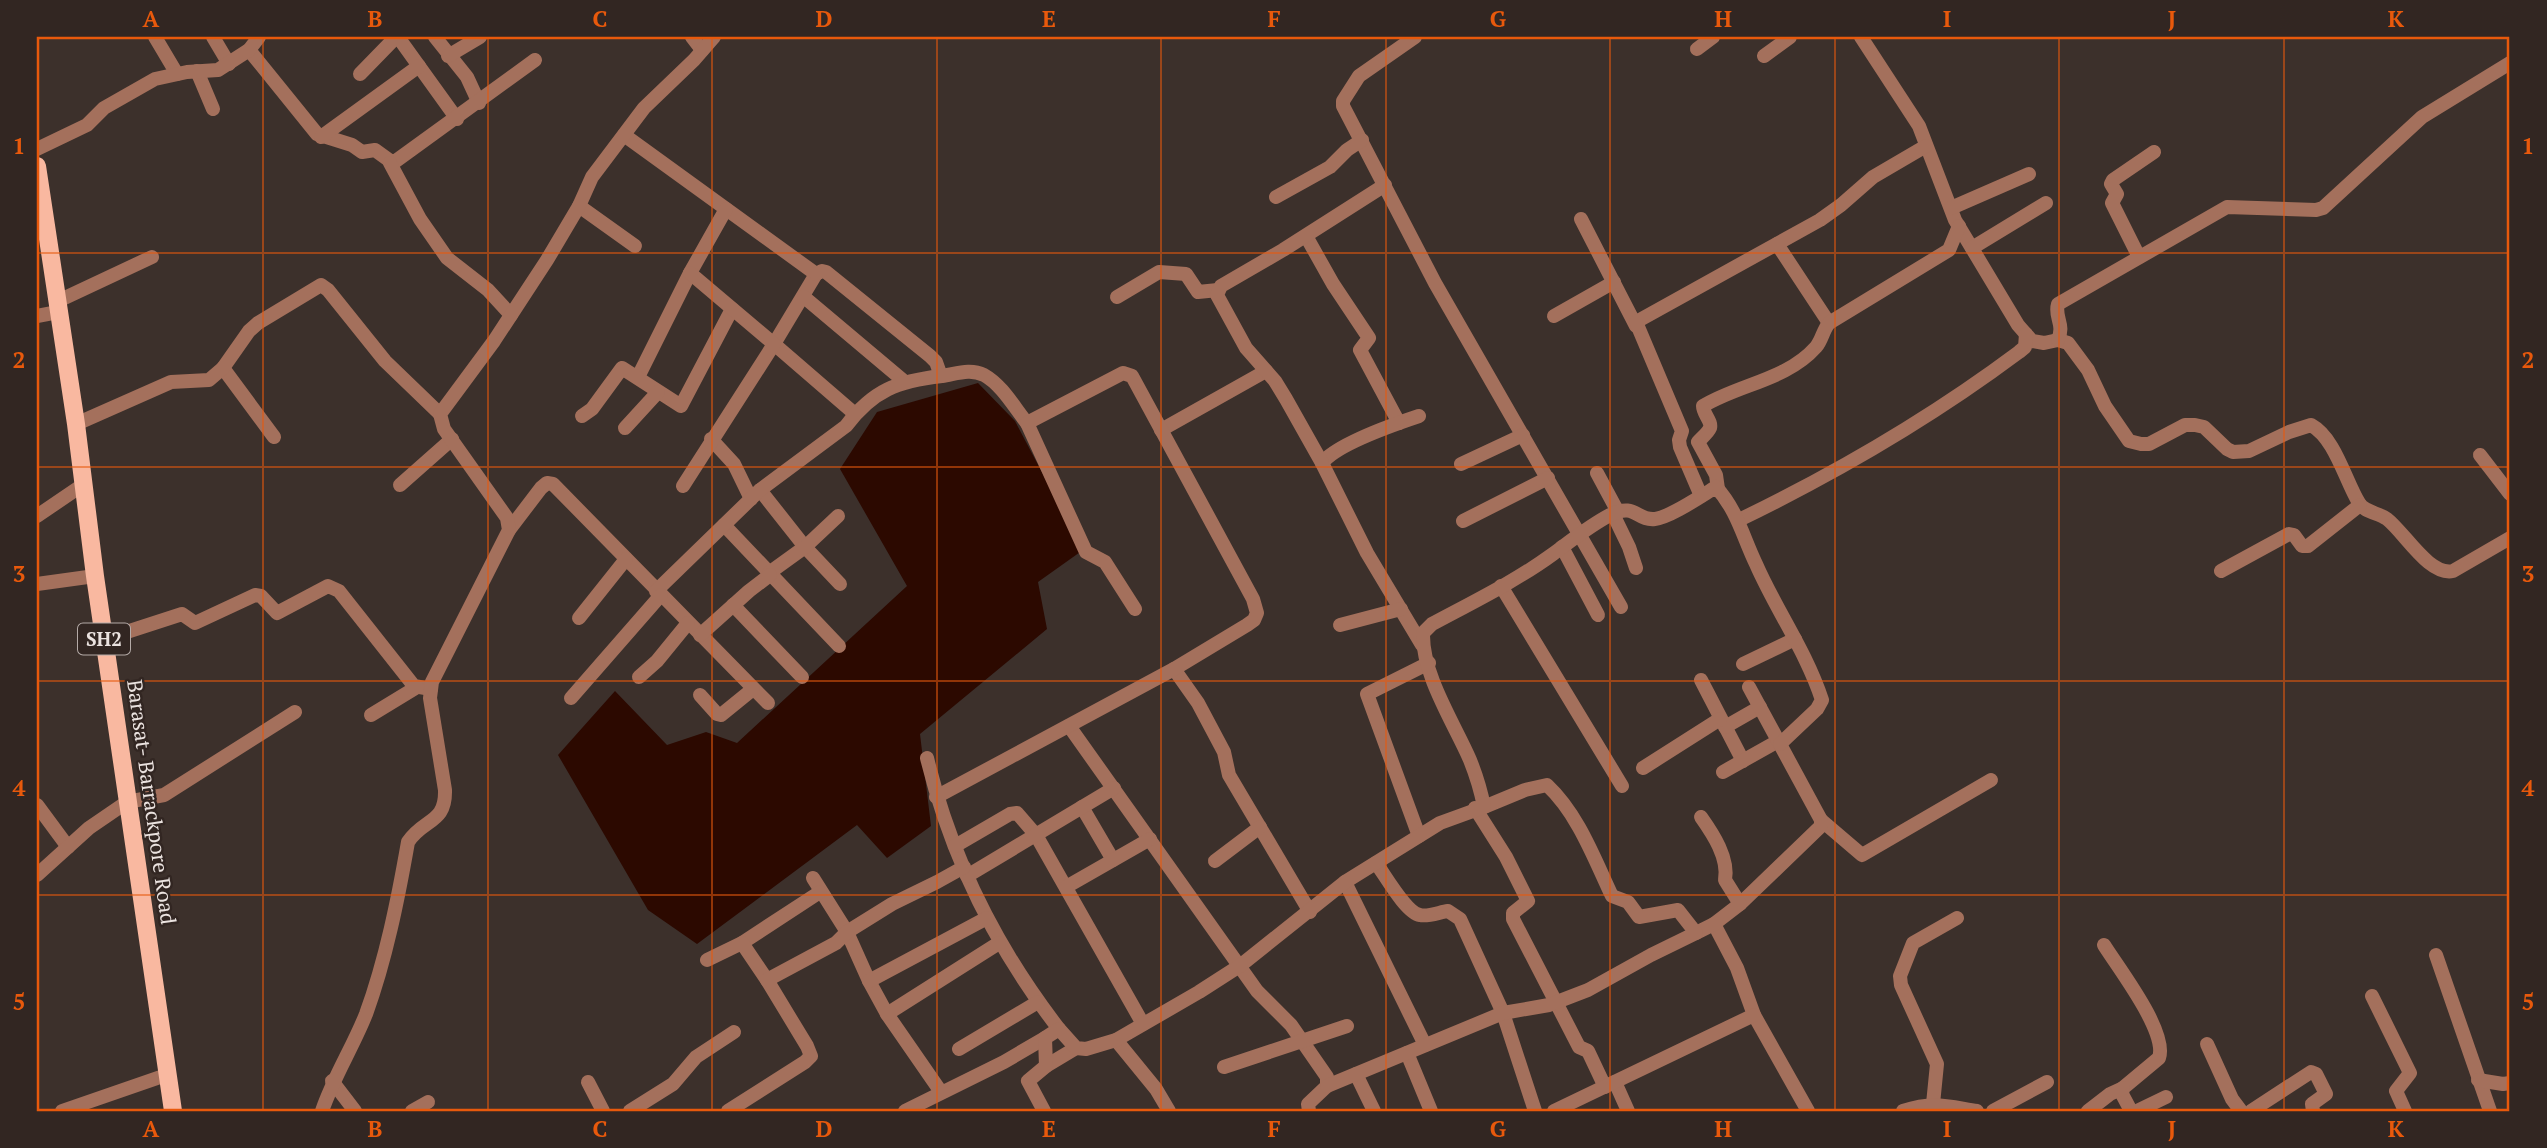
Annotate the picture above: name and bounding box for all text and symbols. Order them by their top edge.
text: A [143,3,160,34]
text: B [368,3,383,34]
text: C [593,3,608,34]
text: D [816,3,833,34]
text: E [1042,3,1056,34]
text: F [1267,3,1281,34]
text: G [1490,3,1507,34]
text: H [1714,3,1732,34]
text: I [1943,3,1951,34]
text: J [2168,3,2176,34]
text: K [2388,3,2405,34]
text: 1 [13,130,26,161]
text: 1 [2522,130,2535,161]
text: 2 [13,344,26,375]
text: 2 [2522,344,2535,375]
text: 3 [13,558,26,589]
text: 3 [2522,558,2535,589]
road number: SH2 [78,624,130,654]
street label: Barasat- Barrackpore Road [121,678,183,926]
text: 4 [13,772,26,803]
text: 4 [2522,772,2535,803]
text: 5 [13,986,26,1017]
text: 5 [2522,986,2535,1017]
text: A [143,1113,160,1144]
text: B [368,1113,383,1144]
text: C [593,1113,608,1144]
text: D [816,1113,833,1144]
text: E [1042,1113,1056,1144]
text: F [1267,1113,1281,1144]
text: G [1490,1113,1507,1144]
text: H [1714,1113,1732,1144]
text: I [1943,1113,1951,1144]
text: J [2168,1113,2176,1144]
text: K [2388,1113,2405,1144]

